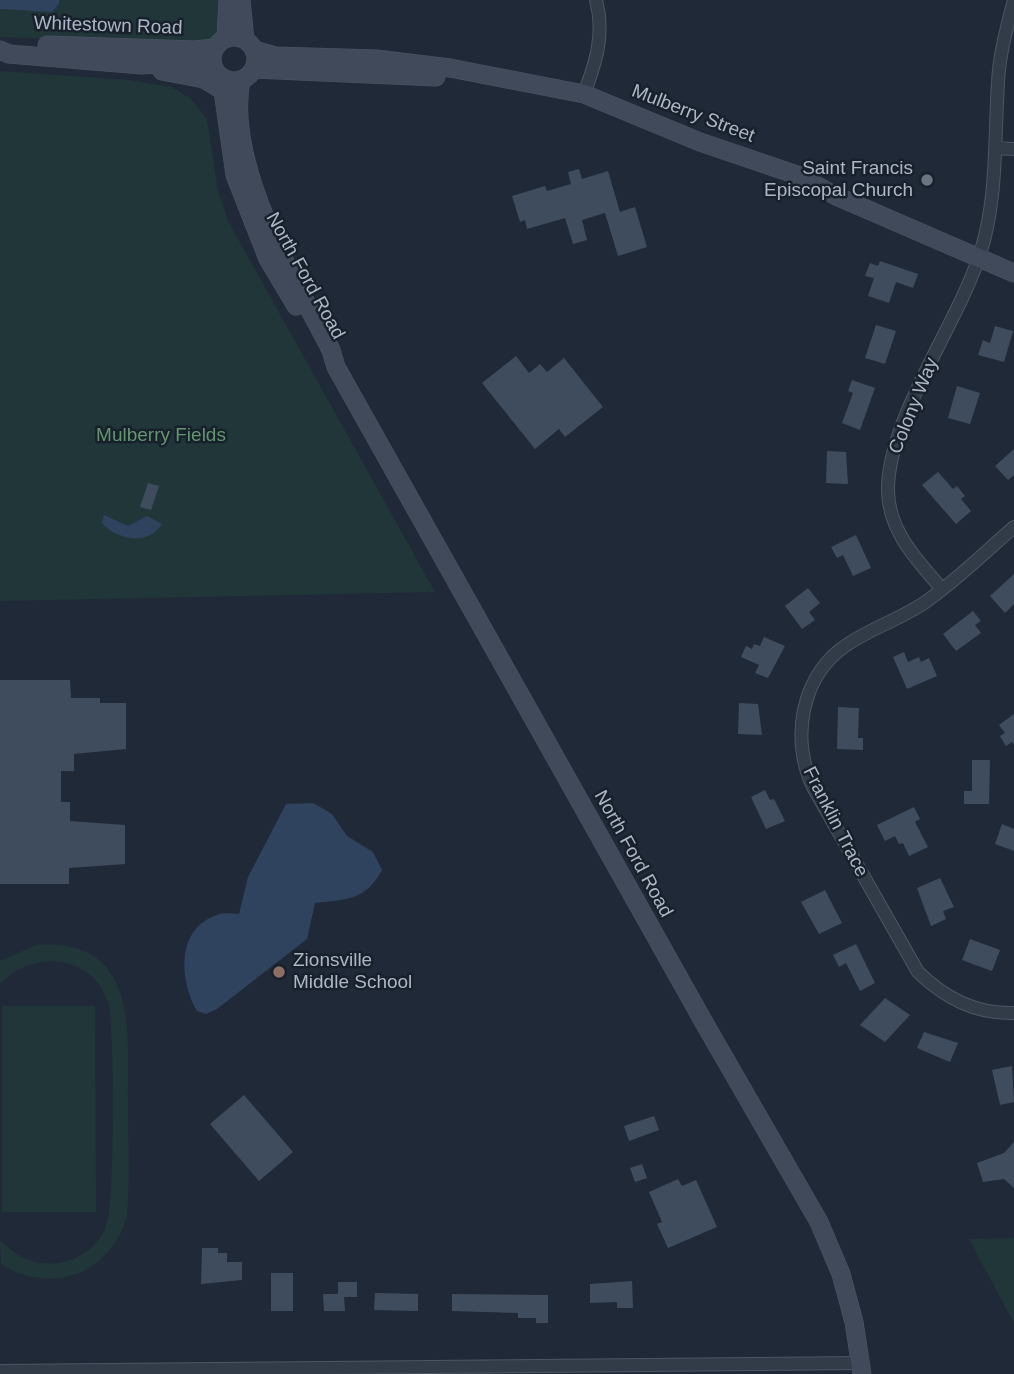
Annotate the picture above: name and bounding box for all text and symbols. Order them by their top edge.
street label: Whitestown Road [33,12,183,40]
street label: Mulberry Street [628,80,758,148]
place label: Saint Francis Episcopal Church [764,158,913,202]
marker: Saint Francis Episcopal Church [919,172,935,188]
street label: North Ford Road [261,209,349,343]
street label: Colony Way [884,355,944,457]
park label: Mulberry Fields [96,425,226,447]
street label: Franklin Trace [797,763,873,881]
street label: North Ford Road [589,787,677,921]
place label: Zionsville Middle School [293,950,412,994]
marker: Zionsville Middle School [271,964,287,980]

